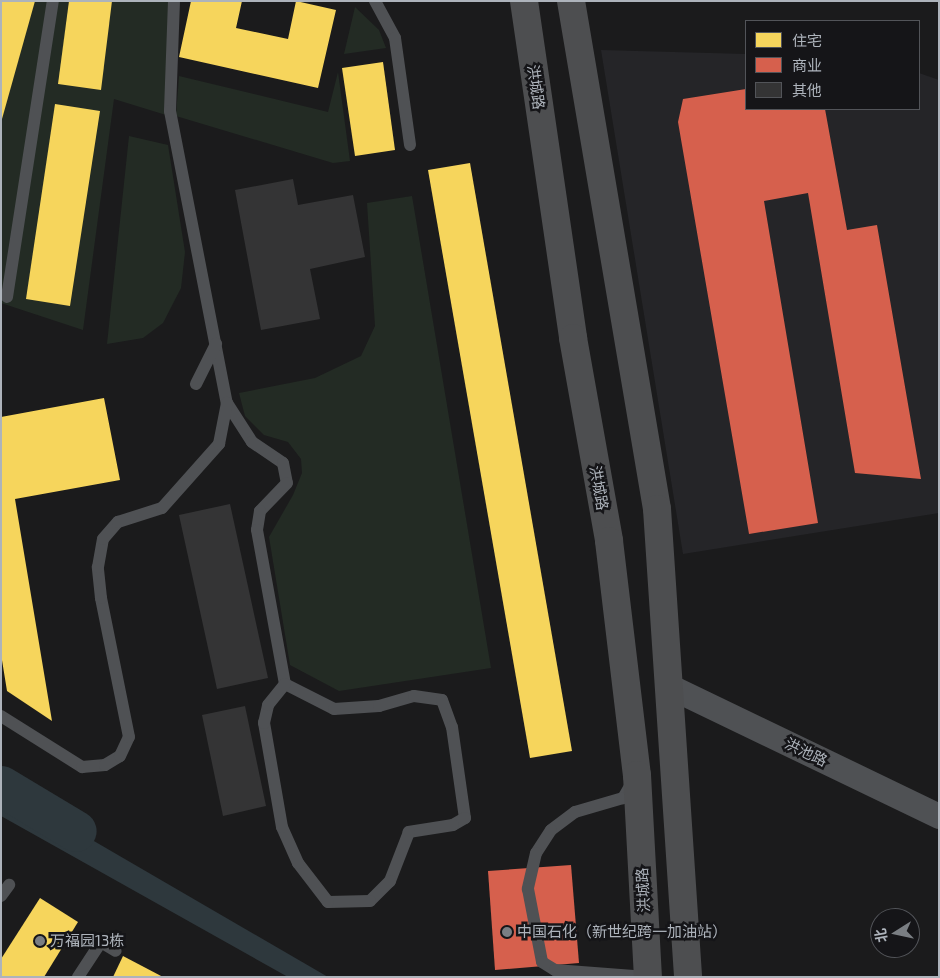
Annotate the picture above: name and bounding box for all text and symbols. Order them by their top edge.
legend [745,20,920,110]
text: 住宅 [792,31,822,49]
text: 商业 [792,56,822,74]
street label: 洪城路 [524,63,548,111]
text: 其他 [792,81,822,99]
street label: 洪城路 [586,464,612,512]
street label: 洪池路 [782,734,830,770]
street label: 洪城路 [633,867,653,913]
north arrow [870,908,920,958]
place label: 中国石化（新世纪跨一加油站） [517,923,727,941]
marker: 中国石化（新世纪跨一加油站） [501,926,513,938]
text: 北 [871,927,890,944]
place label: 万福园13栋 [50,932,124,950]
marker: 万福园13栋 [34,935,46,947]

